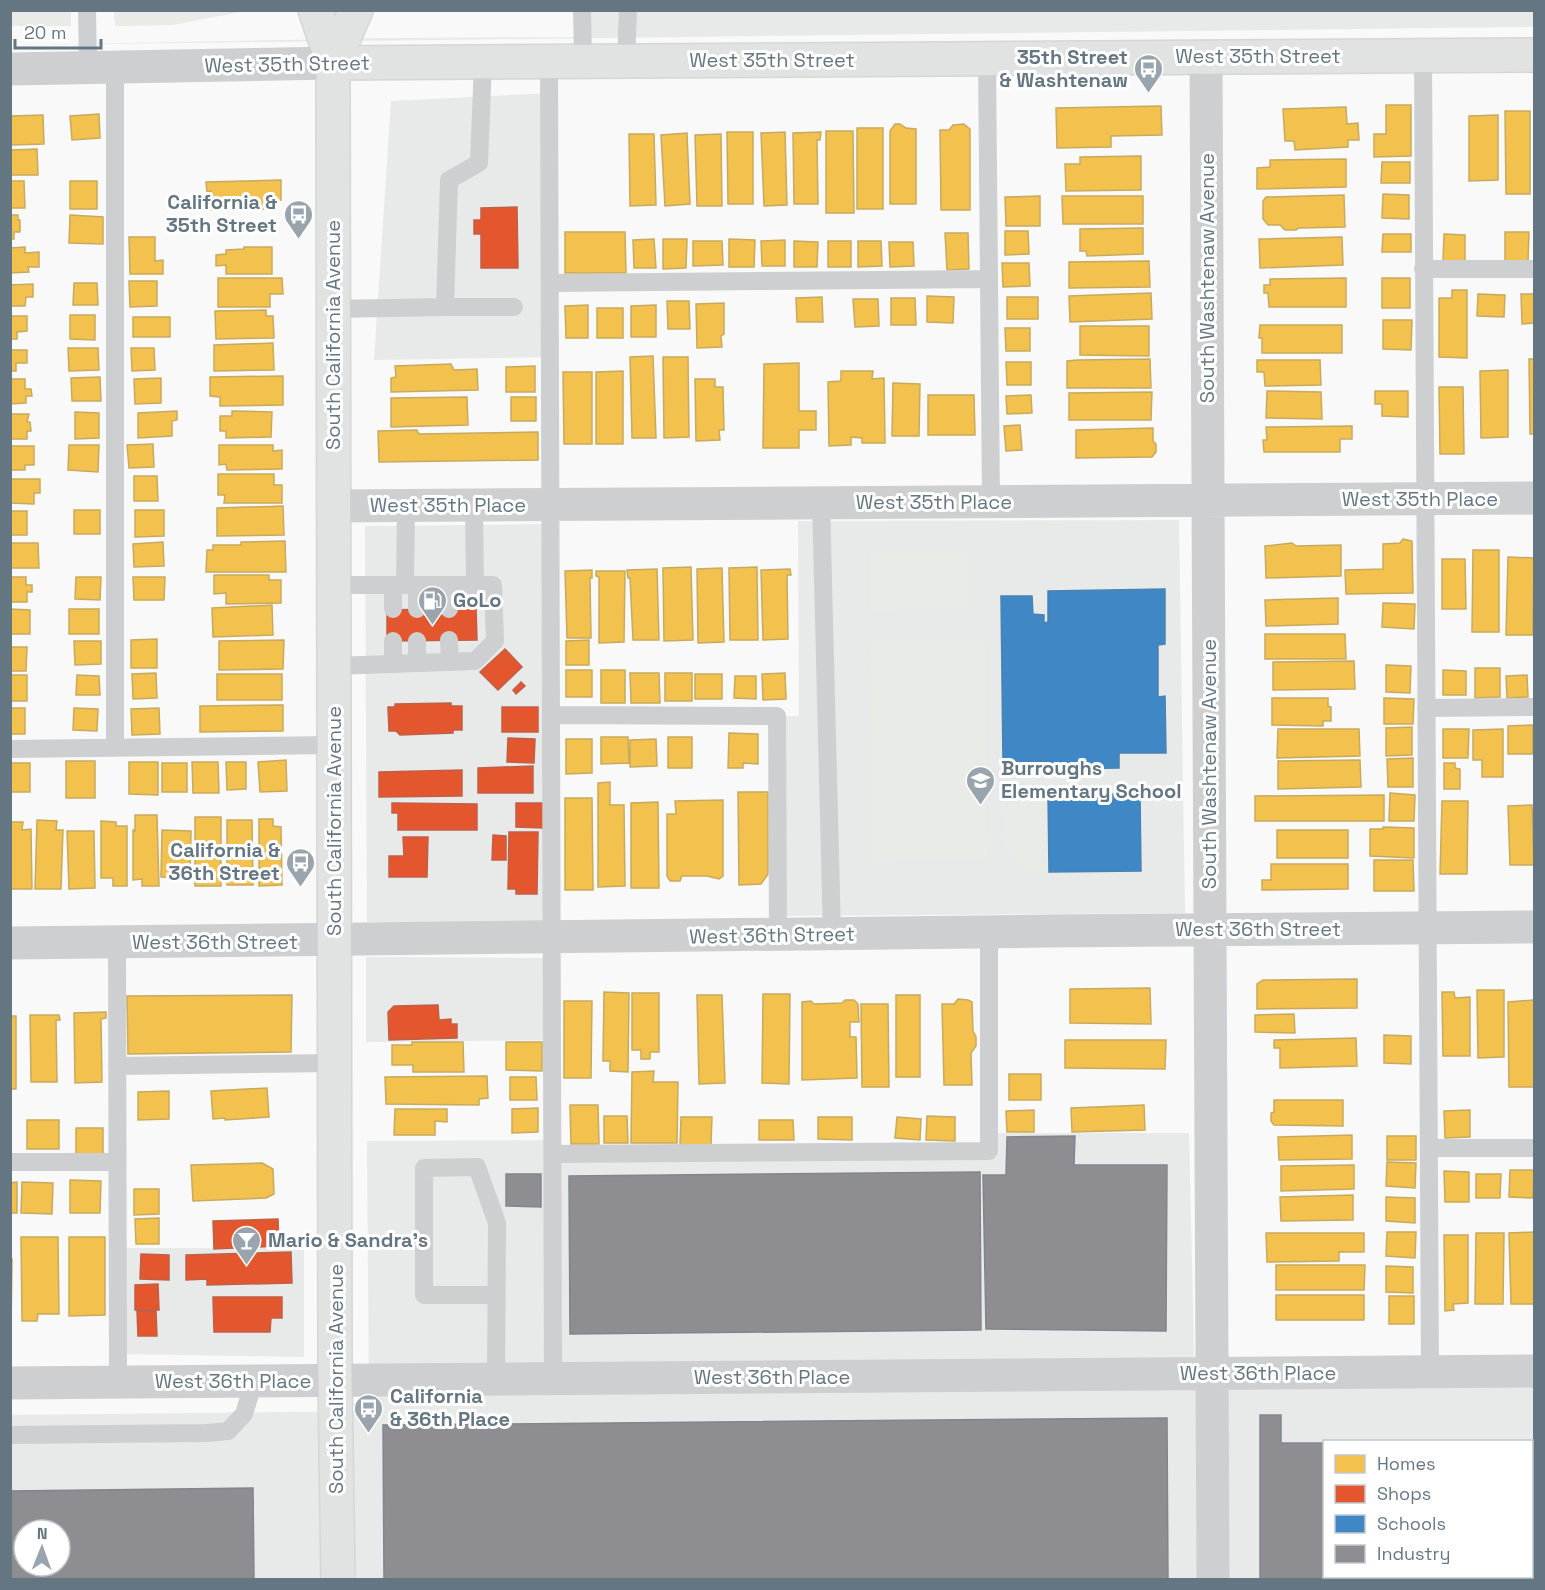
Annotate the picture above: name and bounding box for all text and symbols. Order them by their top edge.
scale bar [15,12,100,50]
text: 20 m [24,21,67,44]
street label: West 35th Street [1175,43,1341,69]
place label: 35th Street & Washtenaw [1000,44,1128,93]
street label: West 35th Street [689,47,855,73]
street label: West 35th Street [204,50,370,78]
bus stop icon: 35th Street & Washtenaw [1133,52,1165,94]
street label: South Washtenaw Avenue [1194,153,1220,403]
place label: California & 35th Street [166,189,277,238]
bus stop icon: California & 35th Street [282,198,314,240]
street label: South California Avenue [320,220,346,450]
street label: West 35th Place [1342,486,1498,512]
street label: West 35th Place [856,489,1012,515]
street label: West 35th Place [370,492,526,518]
fuel station icon: GoLo [416,584,448,626]
place label: GoLo [453,587,502,613]
street label: South Washtenaw Avenue [1196,639,1222,889]
street label: South California Avenue [321,706,347,936]
place label: Burroughs Elementary School [1001,755,1182,804]
school or university icon: Burroughs Elementary School [964,764,996,806]
place label: California & 36th Street [168,837,280,886]
bus stop icon: California & 36th Street [285,846,317,888]
street label: West 36th Street [1175,916,1341,942]
street label: West 36th Street [689,921,855,949]
street label: West 36th Street [132,929,298,955]
bar icon: Mario & Sandra’s [231,1224,263,1266]
place label: Mario & Sandra’s [268,1227,428,1253]
street label: South California Avenue [323,1264,349,1494]
street label: West 36th Place [1180,1360,1336,1386]
street label: West 36th Place [694,1364,850,1390]
street label: West 36th Place [155,1368,311,1394]
place label: California & 36th Place [390,1383,510,1432]
bus stop icon: California & 36th Place [353,1392,385,1434]
legend [1323,1440,1533,1578]
text: Homes [1377,1452,1436,1475]
text: Shops [1377,1482,1431,1505]
text: Schools [1377,1512,1446,1535]
north arrow [12,1518,72,1578]
text: N [37,1523,48,1544]
text: Industry [1377,1542,1450,1565]

